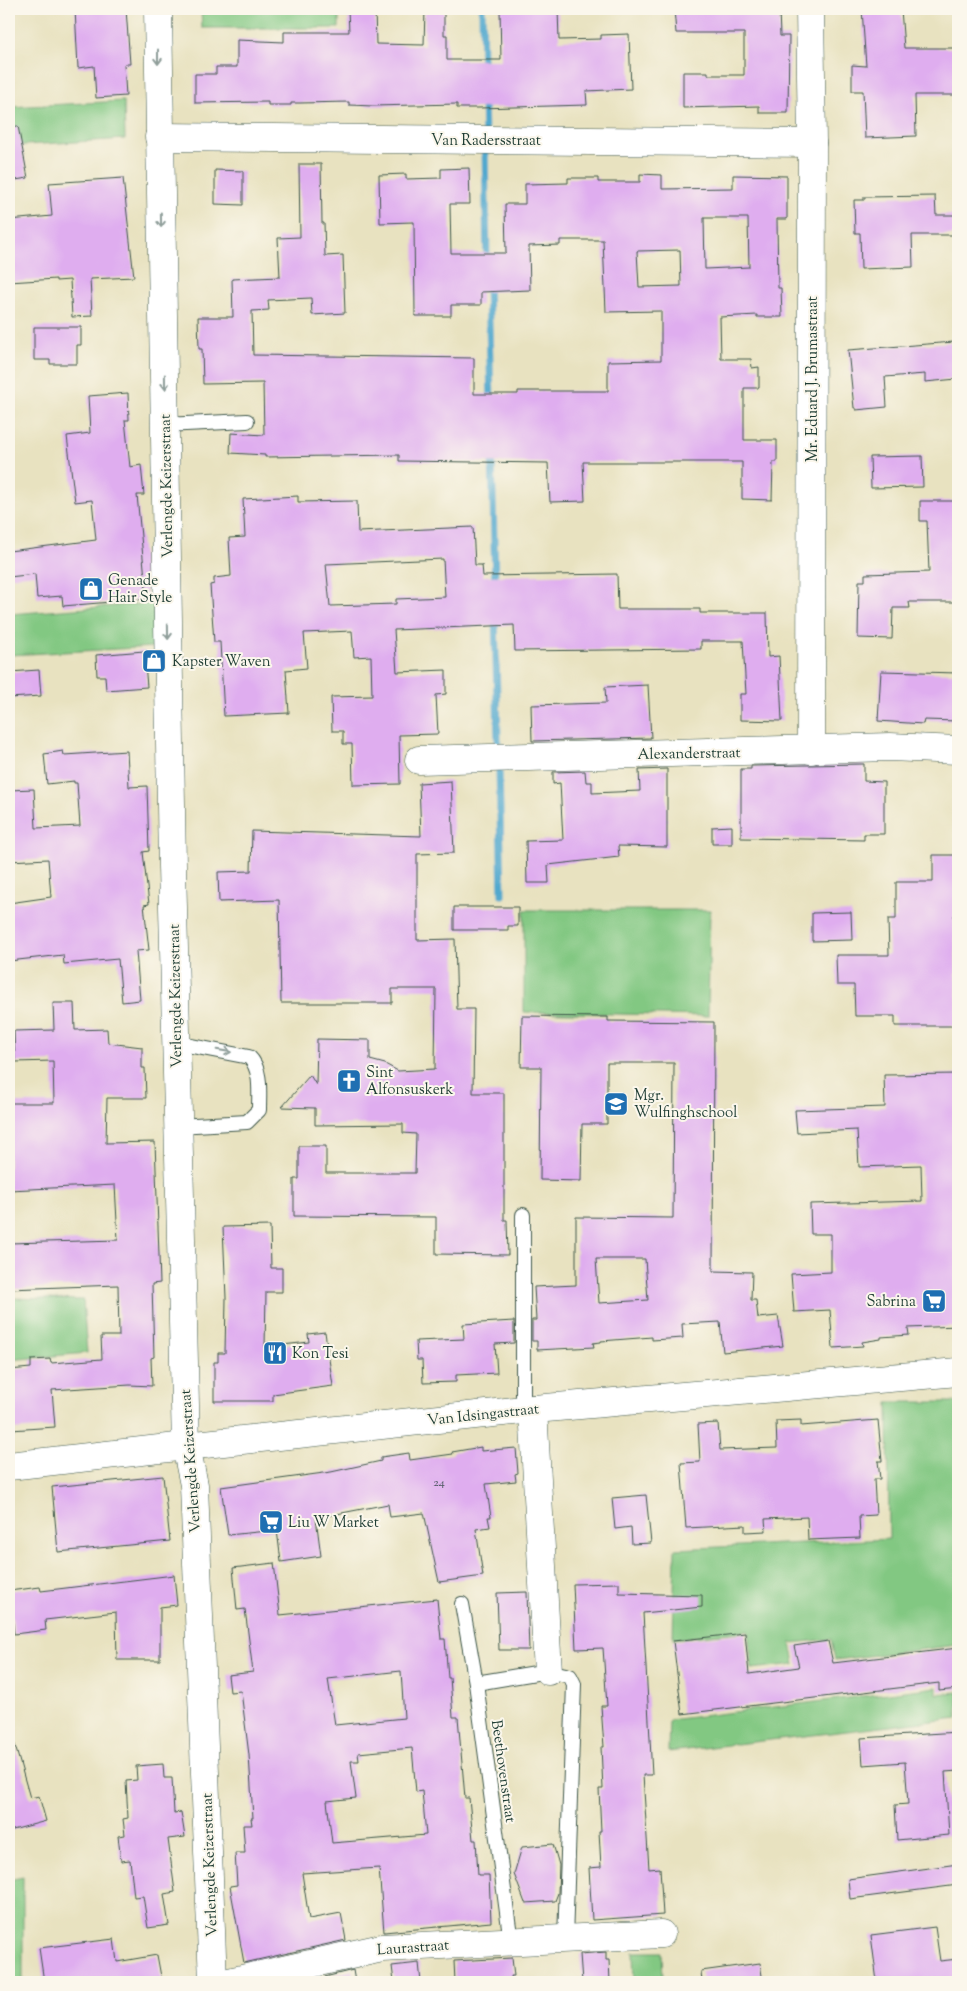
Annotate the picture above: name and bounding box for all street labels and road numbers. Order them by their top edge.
street label: Van Radersstraat [431,131,541,152]
street label: Mr. Eduard J. Brumastraat [803,296,824,462]
street label: Verlengde Keizerstraat [156,414,179,558]
street label: Alexanderstraat [637,743,741,766]
street label: Verlengde Keizerstraat [165,924,188,1068]
street label: Verlengde Keizerstraat [176,1388,207,1533]
street label: Van Idsingastraat [426,1399,540,1432]
street label: Beethovenstraat [485,1718,520,1824]
street label: Verlengde Keizerstraat [197,1793,224,1937]
street label: Laurastraat [376,1935,450,1961]

